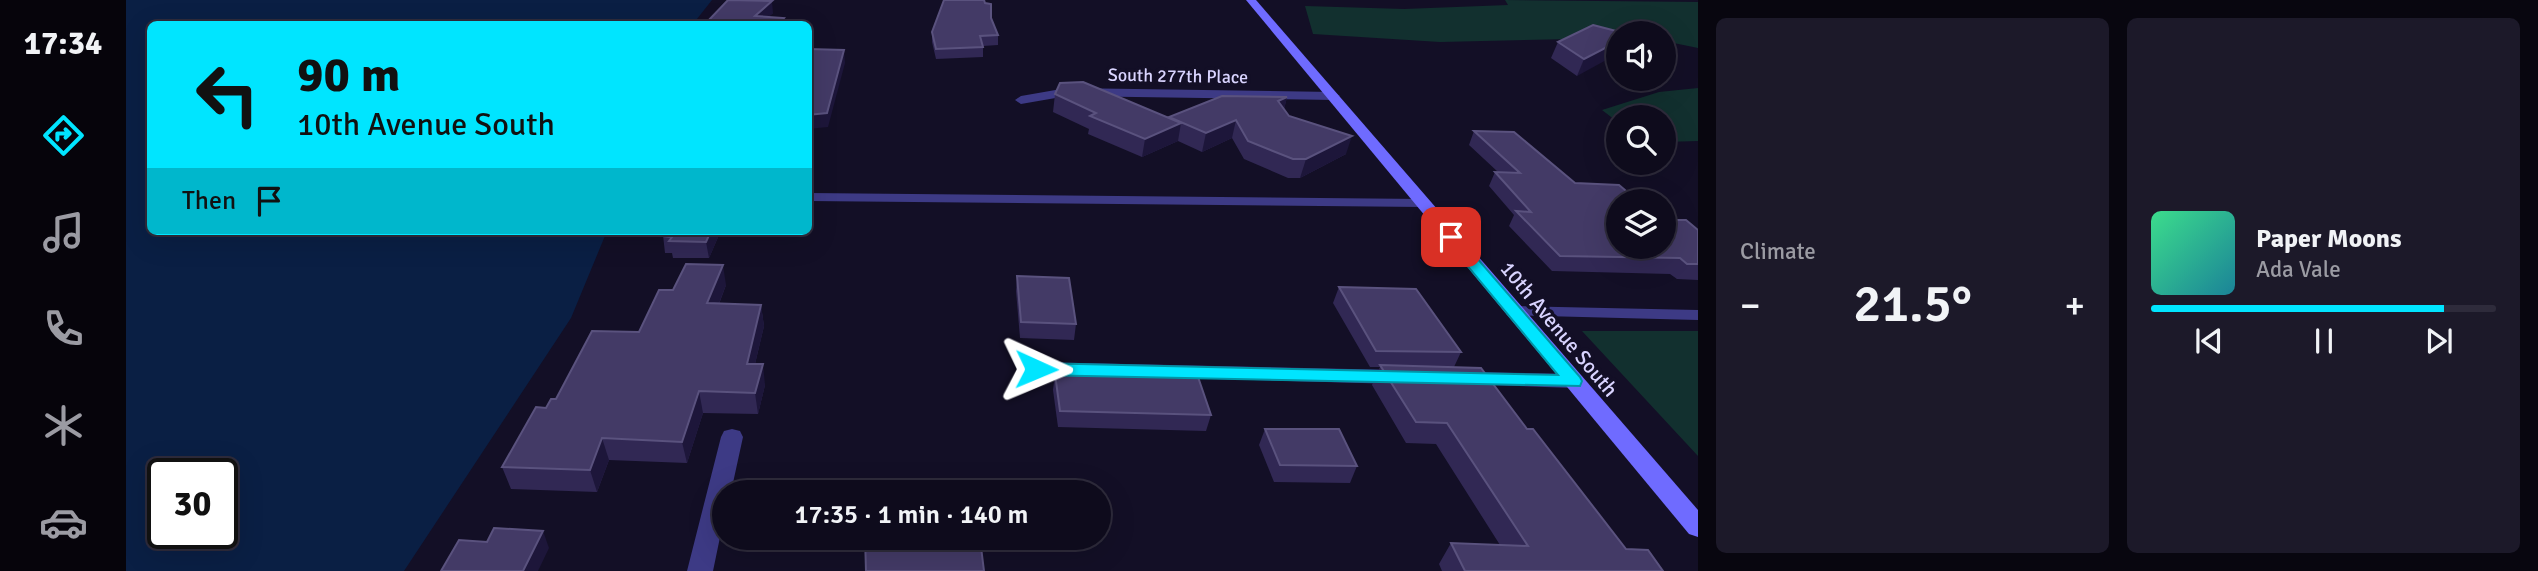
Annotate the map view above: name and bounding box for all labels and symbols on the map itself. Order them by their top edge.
street label: South 277th Place [1108,64,1248,88]
pin [1421,207,1481,267]
street label: 10th Avenue South [1495,256,1623,402]
position arrow [999,332,1073,406]
speed limit sign: 30 [147,458,238,549]

